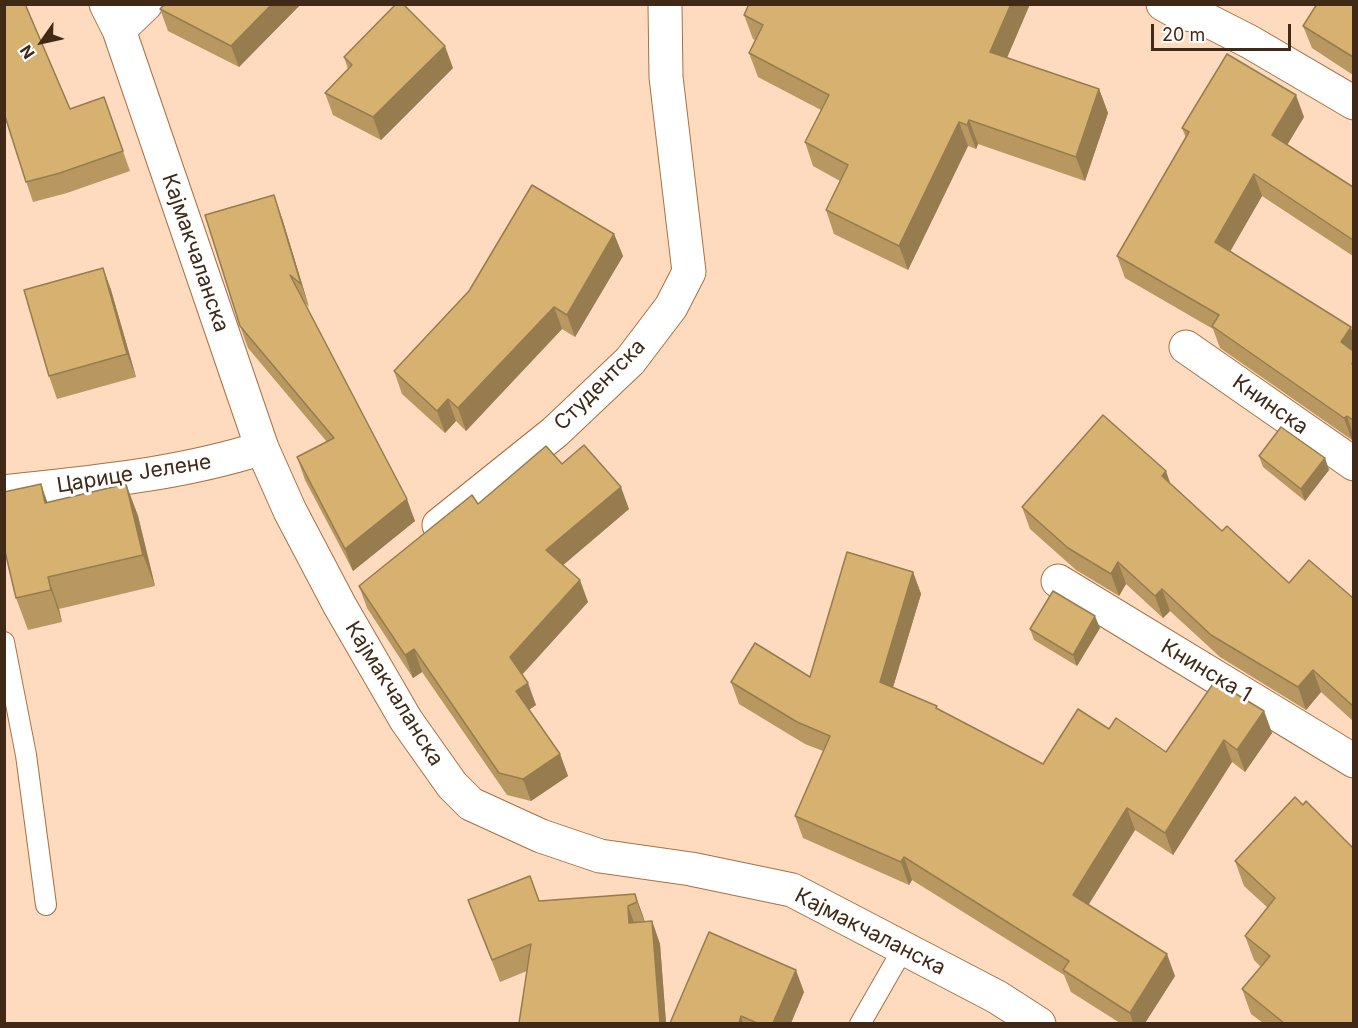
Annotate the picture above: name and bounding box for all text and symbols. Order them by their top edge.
north arrow [12,12,72,72]
scale bar [1154,12,1294,50]
text: 20 m [1162,24,1205,45]
text: N [15,41,39,63]
street label: Кајмакчаланска [156,171,234,335]
street label: Студентска [549,334,651,436]
street label: Книнска [1227,370,1313,440]
street label: Царице Јелене [55,449,213,499]
street label: Кајмакчаланска [339,617,449,771]
street label: Книнска 1 [1156,634,1256,708]
street label: Кајмакчаланска [790,883,950,981]

